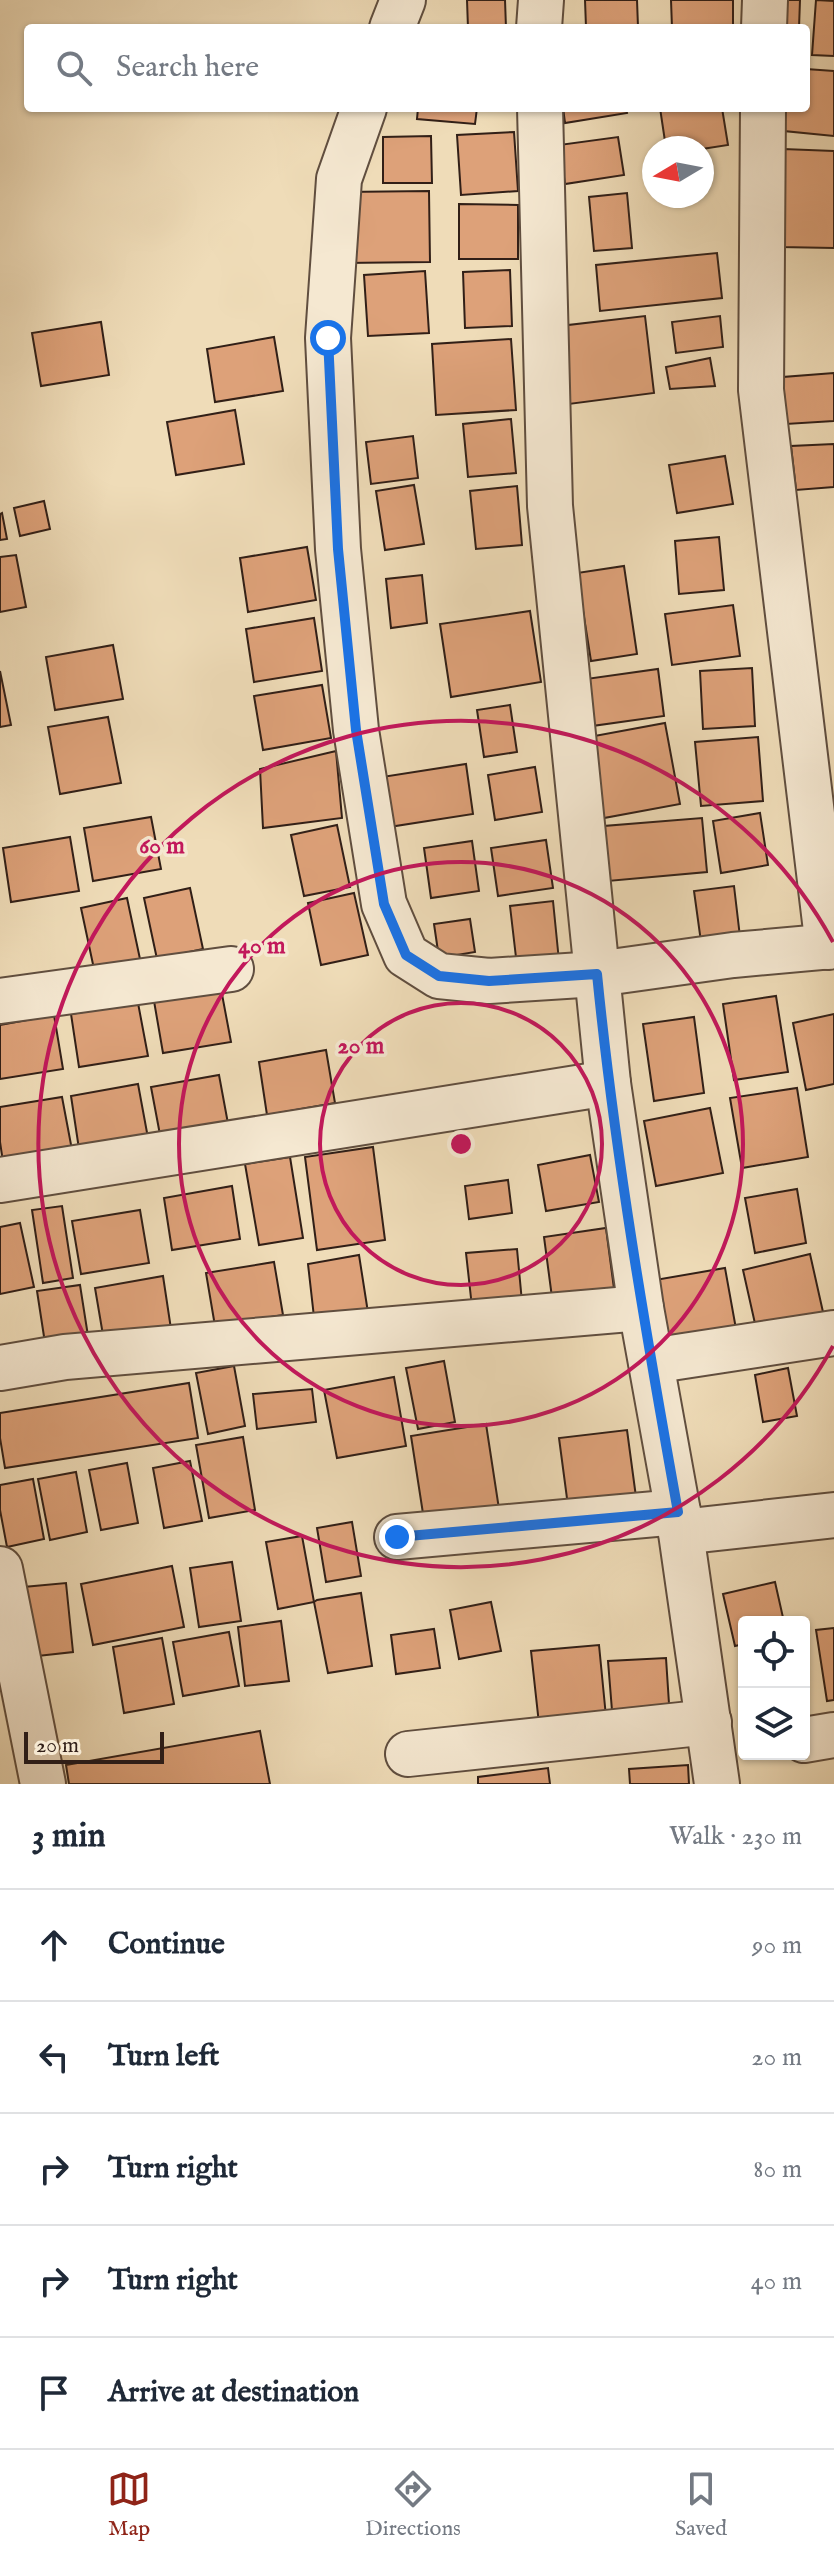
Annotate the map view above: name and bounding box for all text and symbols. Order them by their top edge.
search box [24,24,810,112]
icon: search [52,46,96,90]
text: Search here [116,49,259,87]
north arrow [642,136,714,208]
route start [310,320,346,356]
text: 60 m [139,831,185,862]
text: 40 m [238,931,286,962]
text: 20 m [338,1031,385,1062]
centre of rings [447,1130,475,1158]
route end [379,1519,415,1555]
map controls [738,1616,810,1760]
button: locate [738,1616,810,1688]
button: layers [738,1688,810,1760]
scale bar [24,1728,164,1764]
text: 20 m [36,1732,79,1760]
text: 3 min [32,1815,106,1858]
text: Walk · 230 m [669,1820,802,1853]
icon: ahead [32,1923,76,1967]
text: Continue [108,1926,225,1964]
text: 90 m [752,1929,802,1962]
icon: left [32,2035,76,2079]
text: Turn left [108,2038,219,2076]
text: 20 m [751,2041,802,2074]
icon: right [32,2147,76,2191]
text: Turn right [108,2150,238,2188]
text: 80 m [753,2153,802,2186]
icon: right [32,2259,76,2303]
text: Turn right [108,2262,238,2300]
text: 40 m [751,2265,802,2298]
icon: arrive [32,2371,76,2415]
text: Arrive at destination [108,2374,359,2412]
tab: Map [107,2467,151,2543]
tab: Directions [365,2467,461,2543]
tab: Saved [675,2467,727,2543]

